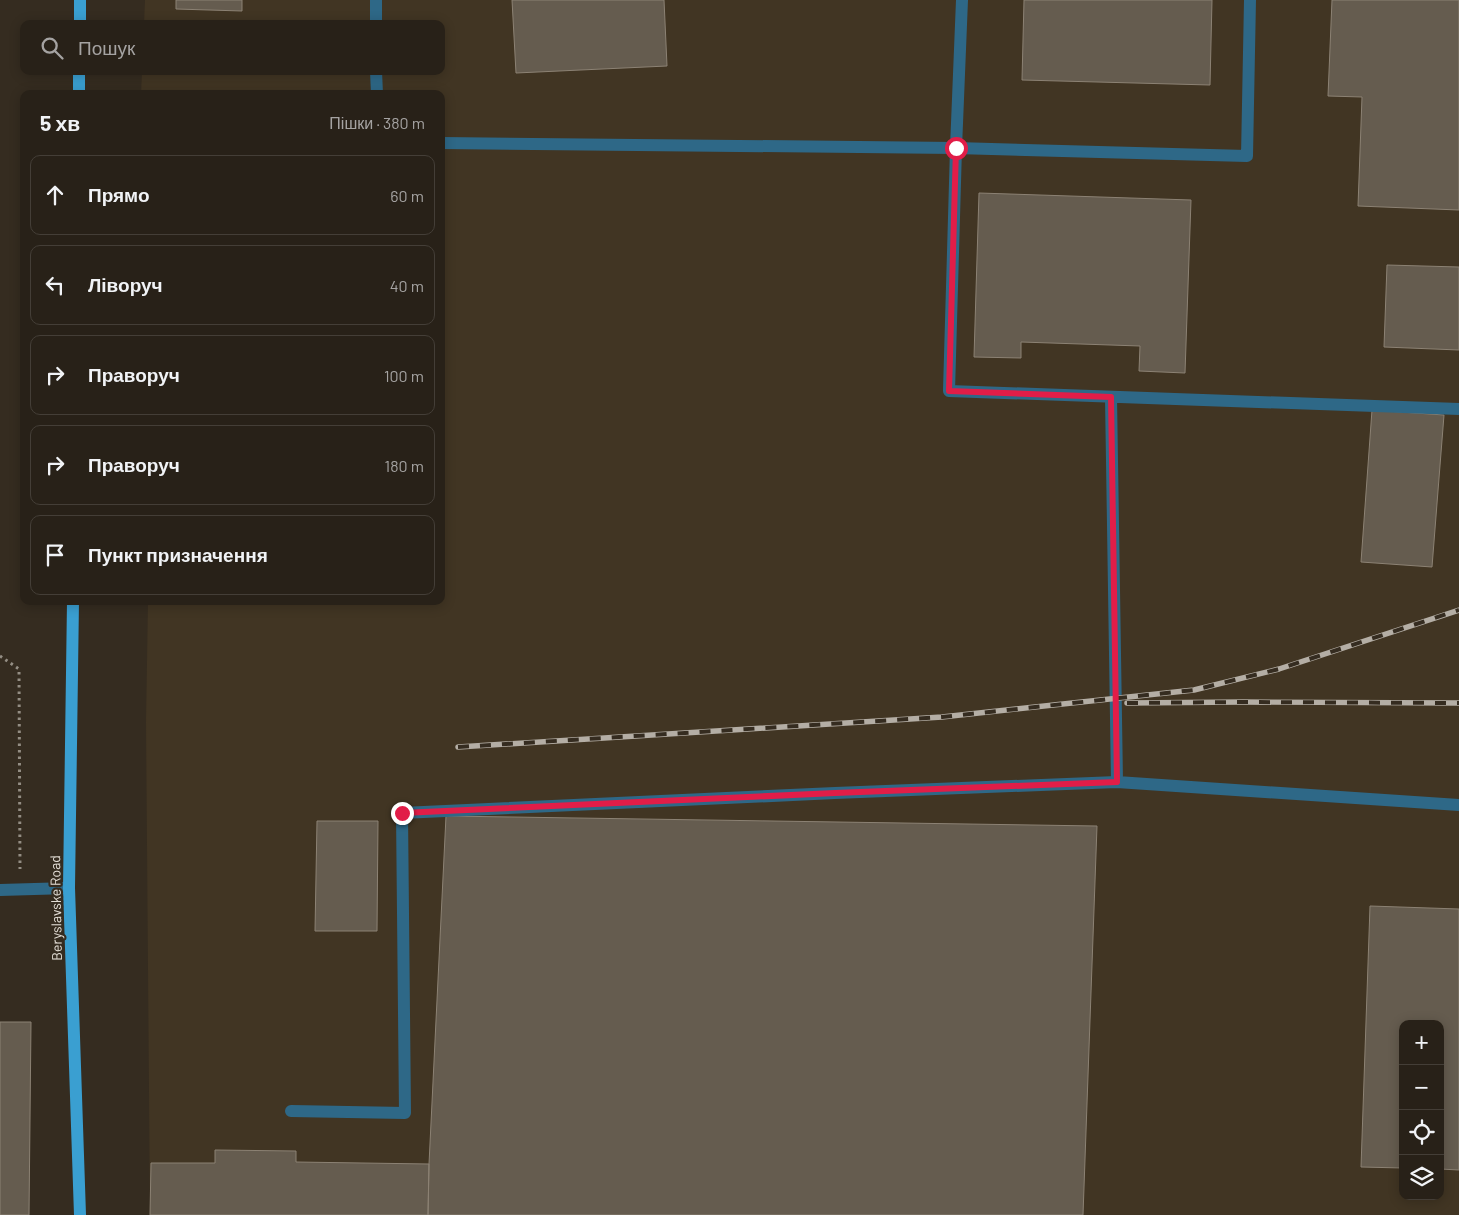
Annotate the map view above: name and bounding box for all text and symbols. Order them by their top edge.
search box [20,20,445,75]
icon: search [38,34,66,62]
text: Пошук [78,36,135,59]
text: 5 хв [40,110,80,135]
text: Пішки · 380 m [329,113,425,132]
route start [945,137,968,160]
icon: ahead [41,181,69,209]
text: Прямо [88,183,150,206]
text: 60 m [390,186,424,205]
icon: left [41,271,69,299]
text: Ліворуч [88,273,163,296]
text: 40 m [390,276,424,295]
icon: right [41,361,69,389]
text: Праворуч [88,363,180,386]
text: 100 m [384,366,424,385]
icon: right [41,451,69,479]
text: Праворуч [88,453,180,476]
text: 180 m [385,456,424,475]
icon: arrive [41,541,69,569]
text: Пункт призначення [88,543,268,566]
route end [391,802,414,825]
street label: Beryslavske Road [46,855,65,961]
map controls [1399,1020,1444,1200]
button: + [1399,1020,1444,1065]
button: − [1399,1065,1444,1110]
button: locate [1399,1110,1444,1155]
button: layers [1399,1155,1444,1200]

